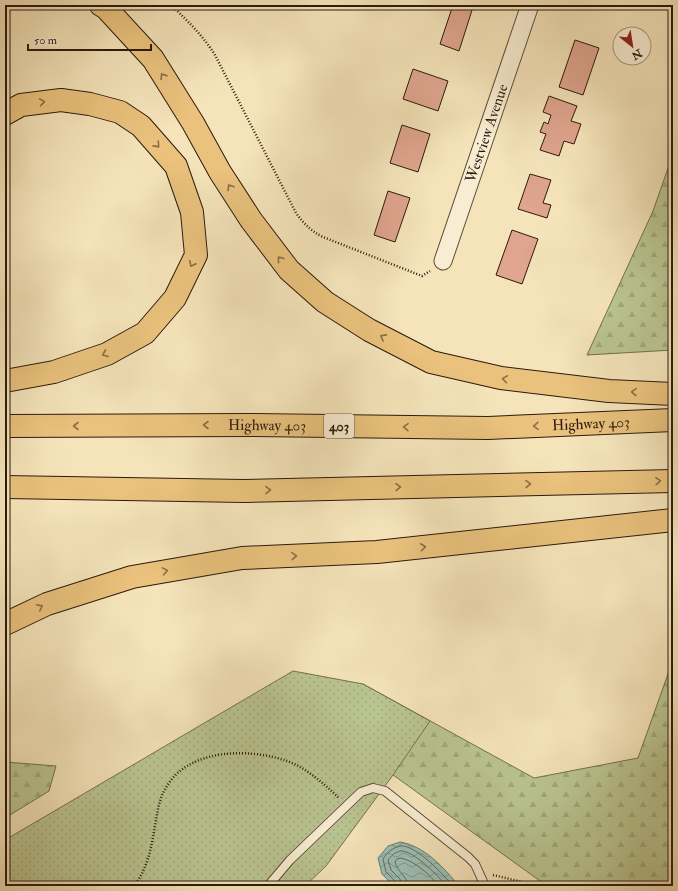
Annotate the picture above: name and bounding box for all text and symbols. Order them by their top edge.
scale bar [28,26,151,52]
north arrow [612,26,652,66]
text: 50 m [34,33,58,48]
text: N [628,46,645,63]
one-way arrow [160,73,168,80]
street label: Westview Avenue [461,82,512,186]
one-way arrow [39,98,45,107]
one-way arrow [153,140,160,147]
one-way arrow [227,184,235,191]
one-way arrow [278,256,285,263]
one-way arrow [189,259,197,267]
one-way arrow [380,334,387,342]
one-way arrow [101,350,108,358]
one-way arrow [502,375,508,384]
one-way arrow [631,388,637,396]
street label: Highway 403 [552,413,630,435]
road number: 403 [324,414,354,438]
street label: Highway 403 [228,416,306,436]
one-way arrow [73,421,79,430]
one-way arrow [203,421,209,429]
one-way arrow [533,422,539,430]
one-way arrow [403,423,409,431]
one-way arrow [655,477,661,485]
one-way arrow [525,480,531,488]
one-way arrow [395,483,401,491]
one-way arrow [265,486,271,494]
one-way arrow [420,543,426,552]
one-way arrow [291,551,297,560]
one-way arrow [162,568,168,576]
one-way arrow [36,604,43,612]

